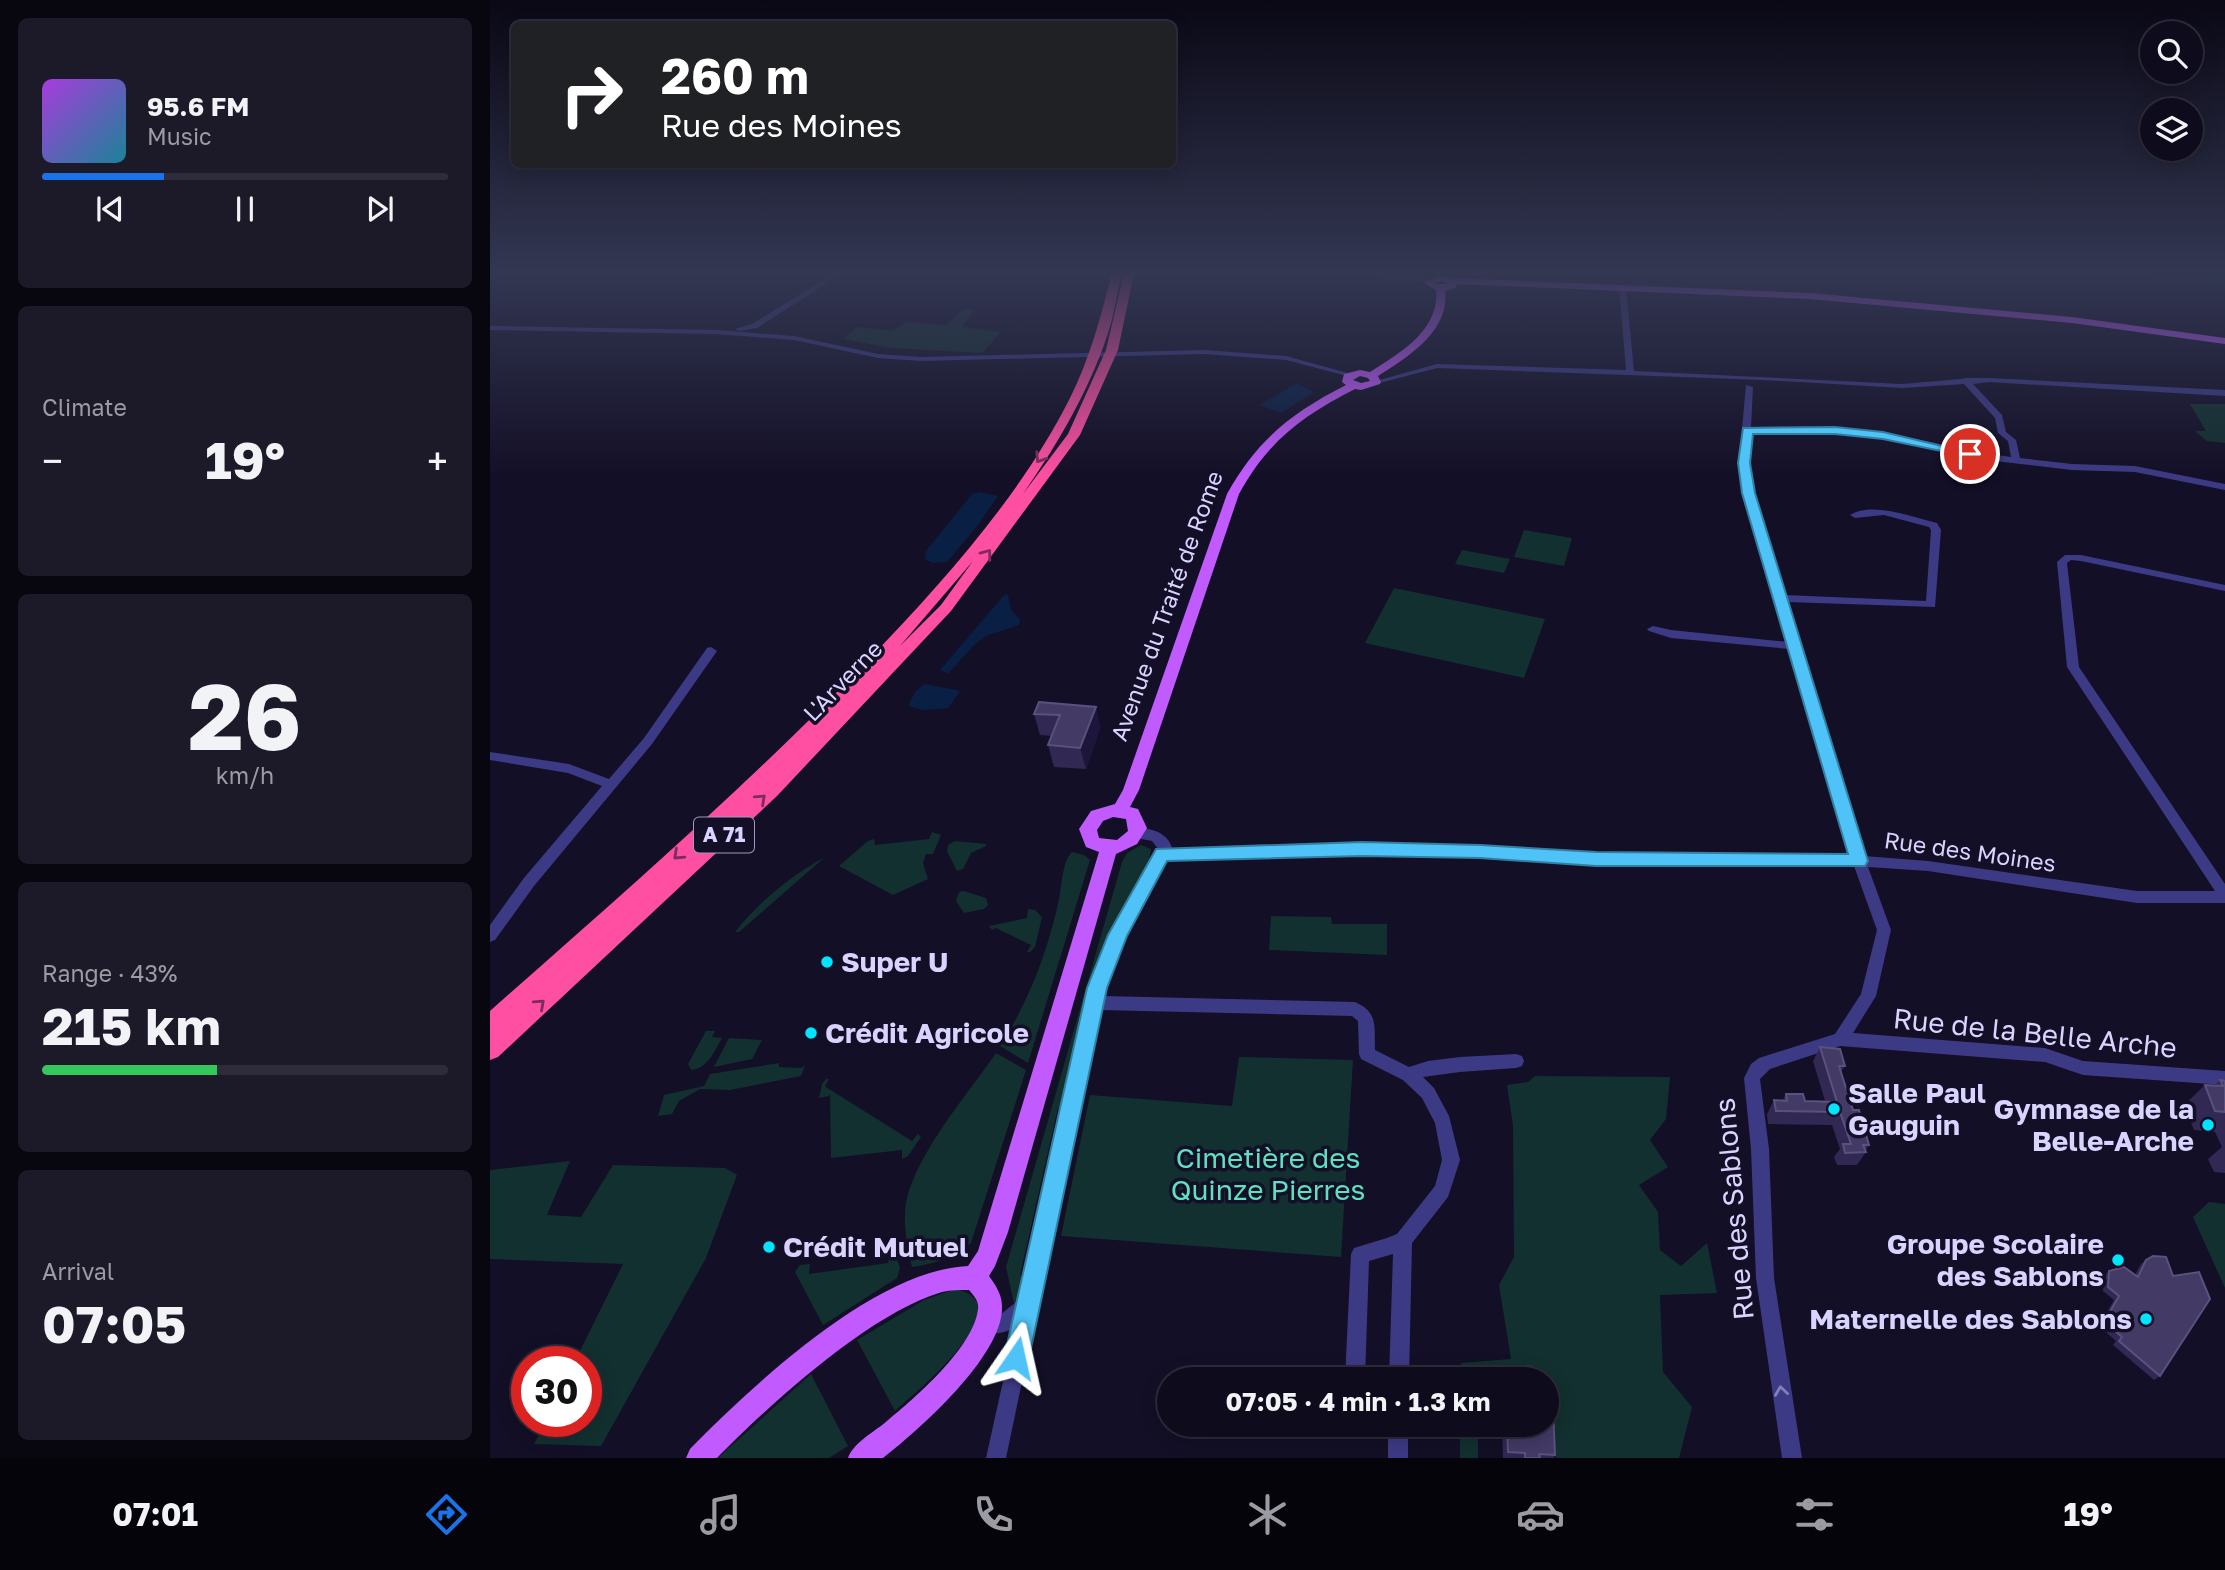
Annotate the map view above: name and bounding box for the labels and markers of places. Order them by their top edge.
pin [1940,424,2000,484]
place label: Super U [841,945,949,978]
marker: Super U [819,954,835,970]
place label: Crédit Agricole [825,1016,1029,1049]
marker: Crédit Agricole [803,1025,819,1041]
place label: Salle Paul Gauguin [1848,1076,1986,1141]
place label: Gymnase de la Belle-Arche [1993,1092,2194,1157]
marker: Salle Paul Gauguin [1826,1101,1842,1117]
marker: Gymnase de la Belle-Arche [2200,1117,2216,1133]
place label: Groupe Scolaire des Sablons [1887,1227,2104,1292]
place label: Crédit Mutuel [783,1230,968,1263]
marker: Crédit Mutuel [761,1239,777,1255]
marker: Groupe Scolaire des Sablons [2110,1252,2126,1268]
place label: Maternelle des Sablons [1809,1302,2132,1335]
marker: Maternelle des Sablons [2138,1311,2154,1327]

